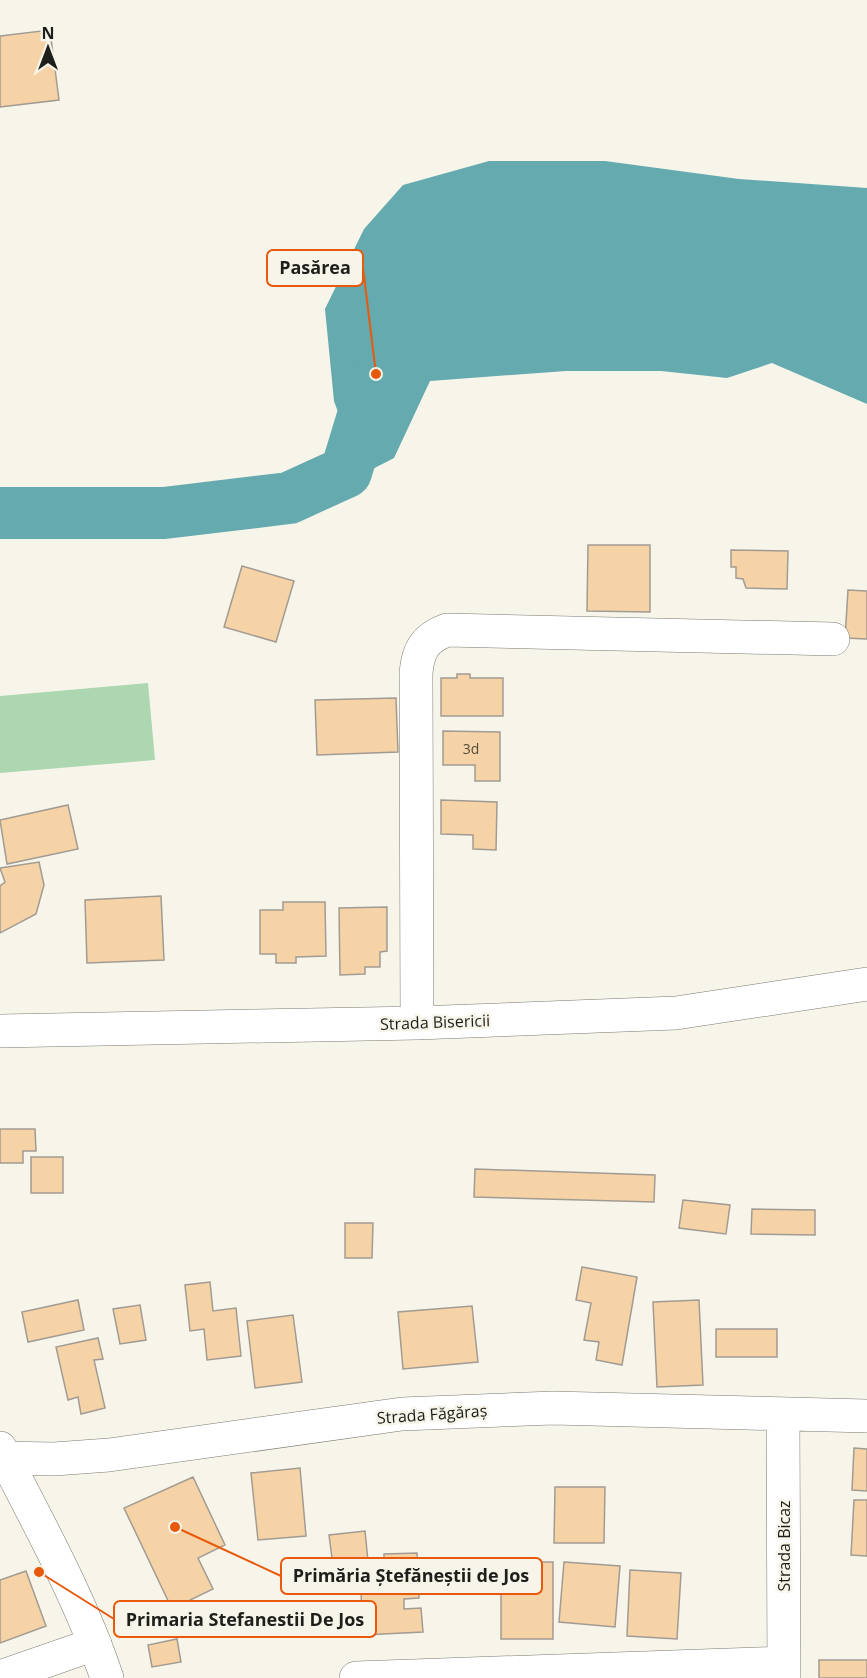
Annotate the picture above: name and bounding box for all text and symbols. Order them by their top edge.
north arrow [18,18,78,78]
text: N [41,22,55,44]
callout: Pasărea [267,250,363,286]
text: Pasărea [279,255,351,279]
house number: 3d [463,739,479,758]
street label: Strada Bisericii [380,1009,490,1035]
street label: Strada Făgăraș [376,1399,488,1429]
street label: Strada Bicaz [773,1500,795,1592]
callout: Primăria Ștefăneștii de Jos [281,1558,542,1594]
text: Primăria Ștefăneștii de Jos [293,1563,529,1587]
callout: Primaria Stefanestii De Jos [114,1601,376,1637]
text: Primaria Stefanestii De Jos [126,1607,364,1631]

